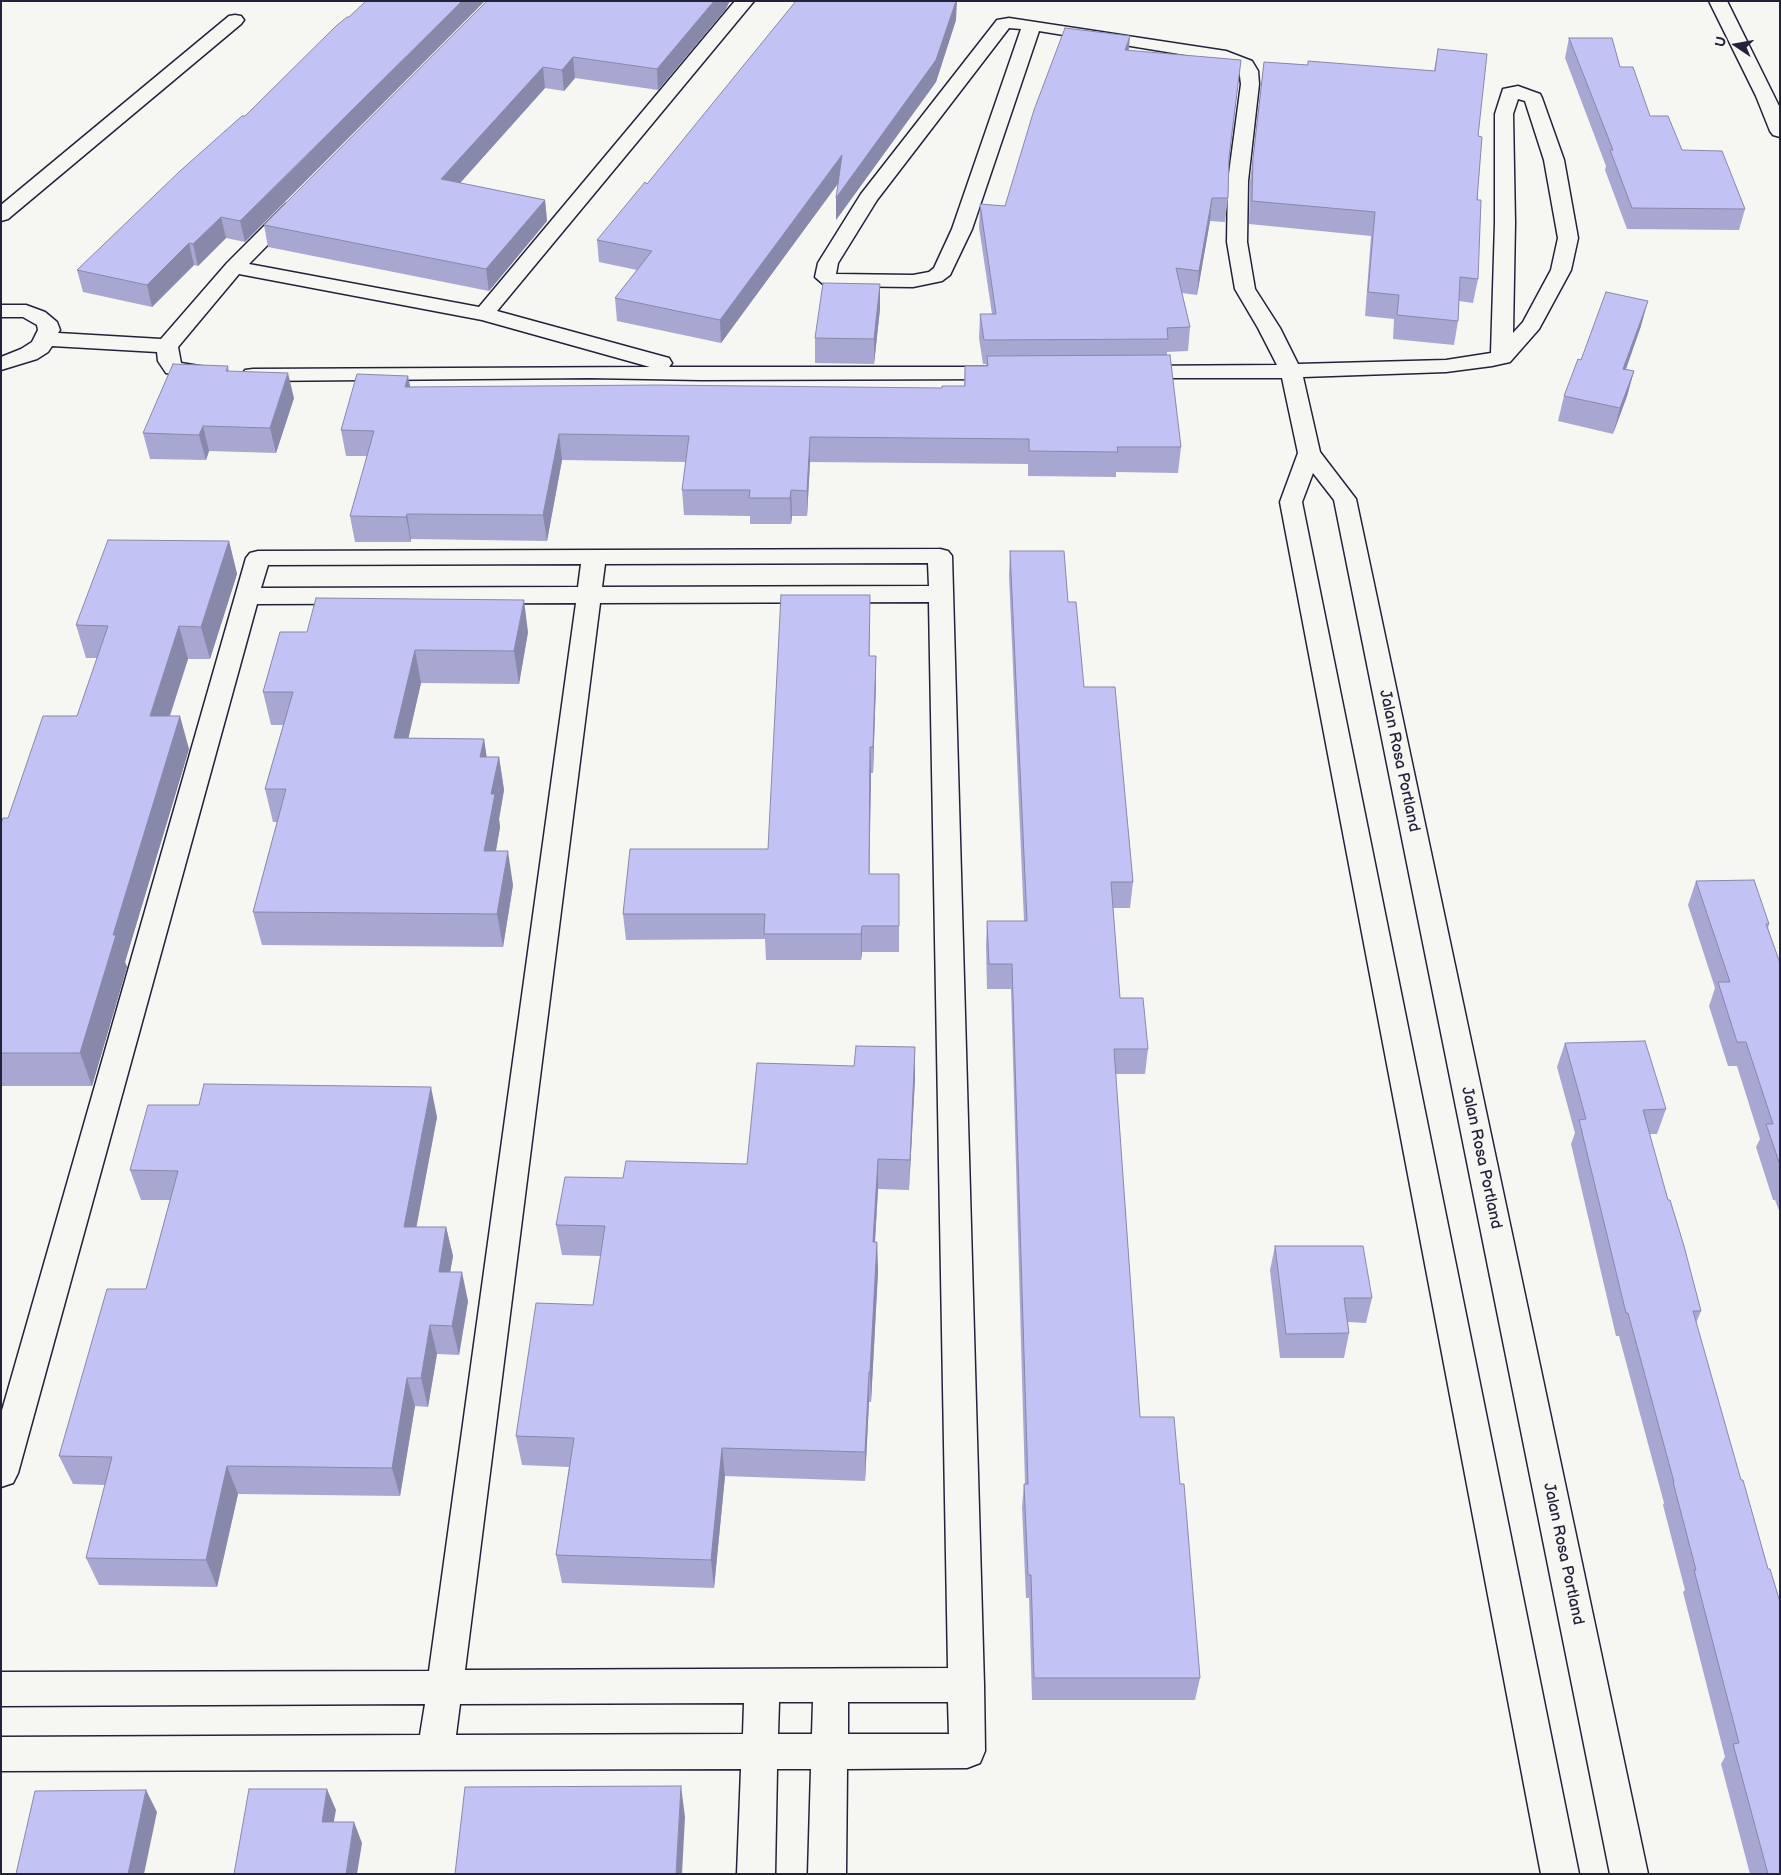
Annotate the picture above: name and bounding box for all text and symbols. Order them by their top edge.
north arrow [1711,20,1761,70]
text: U [1711,35,1730,48]
street label: Jalan Rosa Portland [1375,688,1423,834]
street label: Jalan Rosa Portland [1457,1085,1505,1231]
street label: Jalan Rosa Portland [1539,1481,1587,1627]

